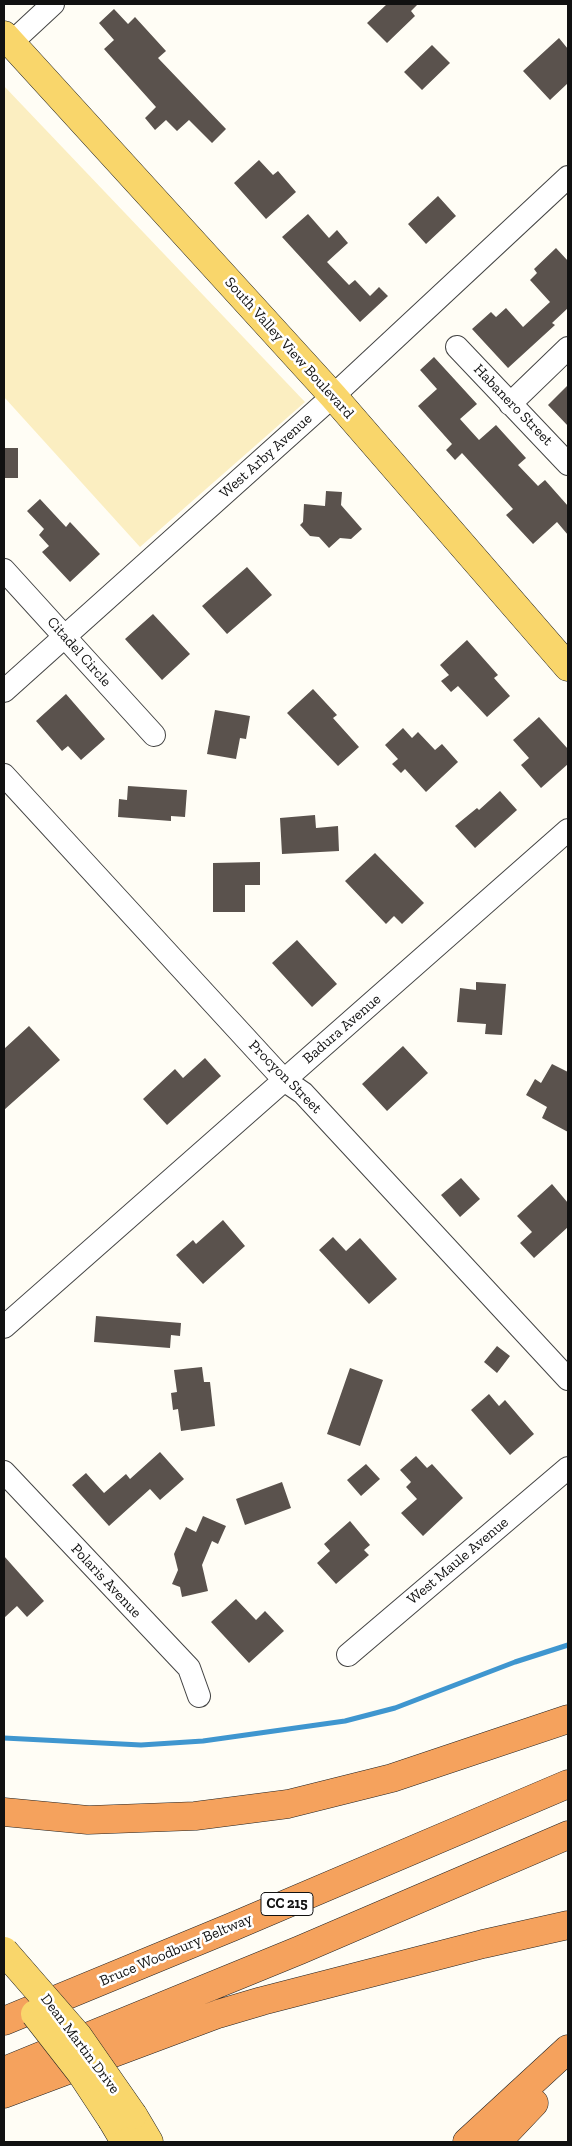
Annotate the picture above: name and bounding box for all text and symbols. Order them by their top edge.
street label: South Valley View Boulevard [221,274,357,422]
street label: Habanero Street [470,361,556,449]
street label: West Arby Avenue [216,410,316,502]
street label: Citadel Circle [43,613,115,691]
street label: Badura Avenue [299,990,385,1068]
street label: Procyon Street [245,1037,325,1117]
street label: West Maule Avenue [404,1513,512,1609]
street label: Polaris Avenue [67,1540,145,1622]
road number: CC 215 [261,1892,313,1916]
street label: Bruce Woodbury Beltway [97,1910,255,1990]
street label: Dean Martin Drive [37,1990,123,2098]

